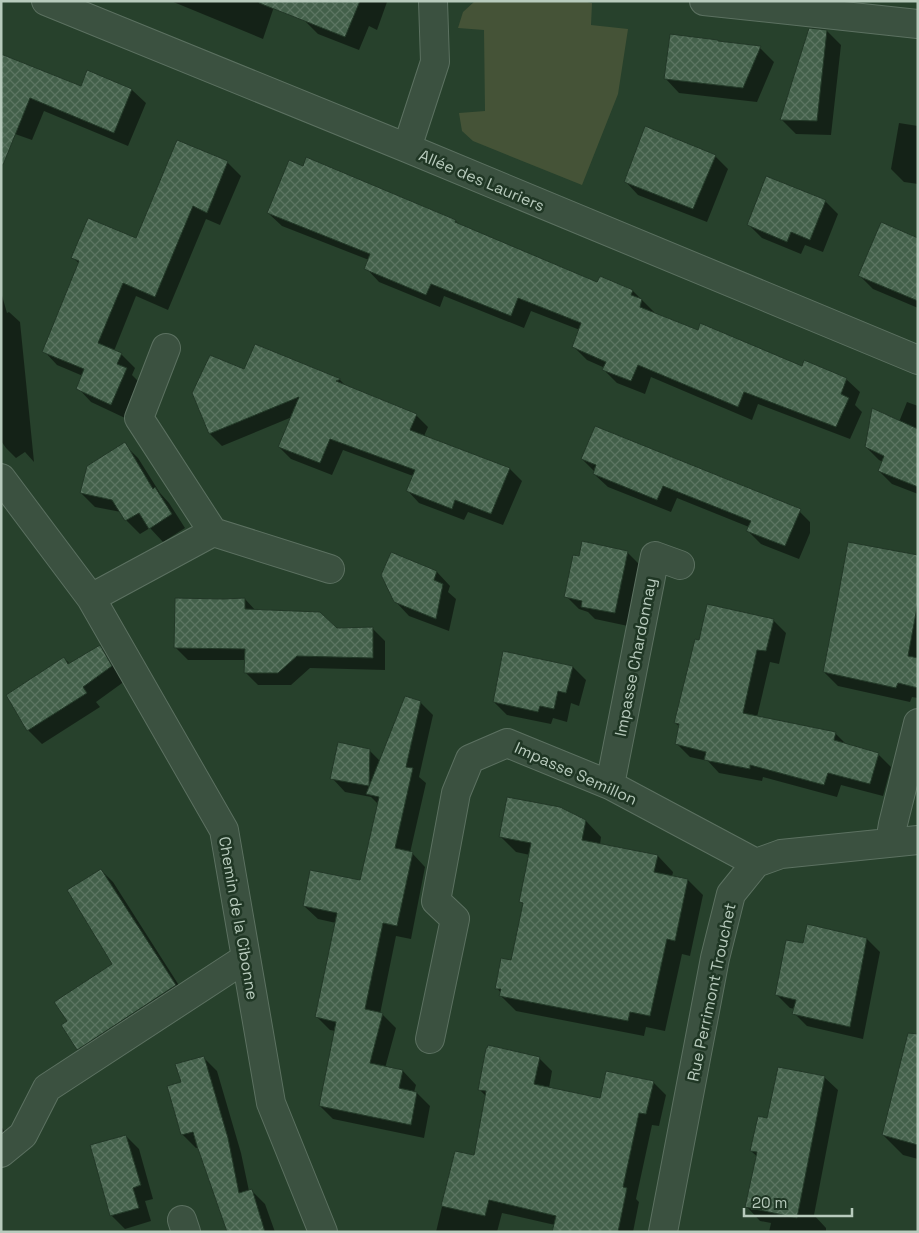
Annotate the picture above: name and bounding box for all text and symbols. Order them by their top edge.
street label: Allée des Lauriers [416,145,548,216]
street label: Impasse Chardonnay [610,576,661,738]
street label: Impasse Semillon [511,737,640,810]
street label: Chemin de la Cibonne [214,835,263,1002]
street label: Rue Perrimont Trouchet [682,901,741,1083]
scale bar [744,1186,852,1218]
text: 20 m [752,1193,787,1212]

